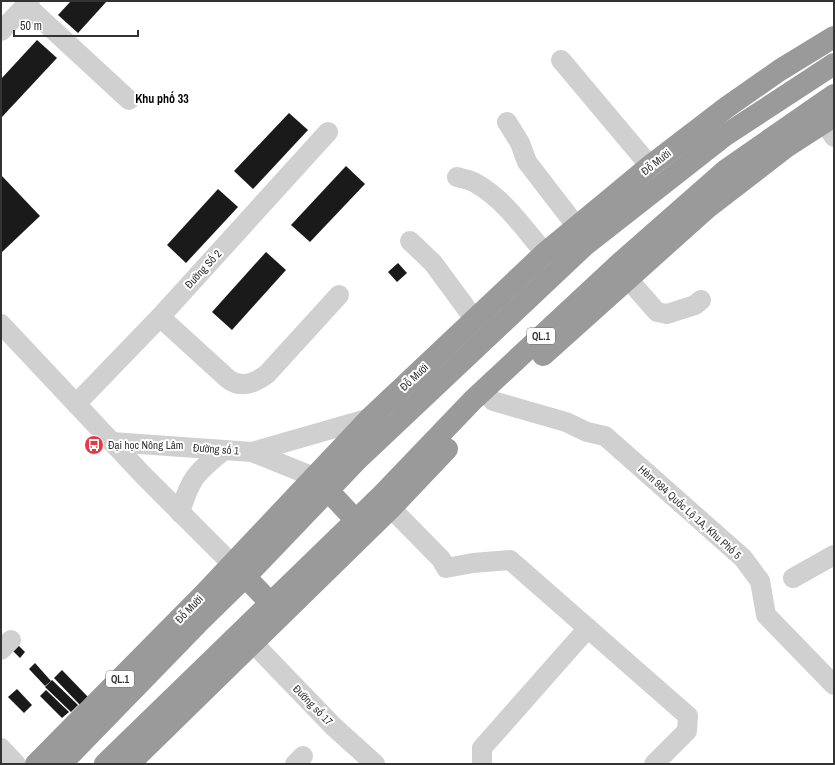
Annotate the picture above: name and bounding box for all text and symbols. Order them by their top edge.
scale bar [14,12,138,38]
text: 50 m [20,18,42,34]
district label: Khu phố 33 [135,91,189,107]
street label: Đỗ Mười [638,146,674,178]
street label: Đường Số 2 [182,247,224,291]
road number: QL.1 [527,328,555,344]
street label: Đỗ Mười [397,360,431,394]
bus stop icon: Đại học Nông Lâm [83,434,105,456]
place label: Đại học Nông Lâm [108,438,183,452]
street label: Đường số 1 [192,440,240,458]
street label: Hẻm 984 Quốc Lộ 1A, Khu Phố 5 [636,462,744,562]
street label: Đỗ Mười [172,592,206,626]
road number: QL.1 [106,671,134,687]
street label: Đường số 17 [290,682,336,728]

